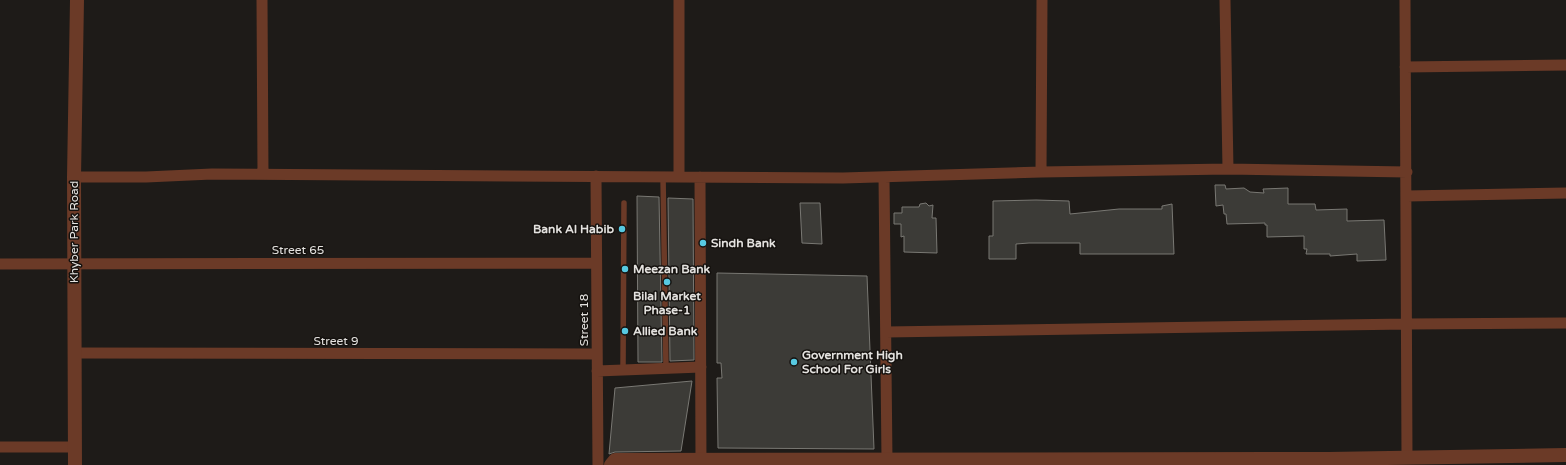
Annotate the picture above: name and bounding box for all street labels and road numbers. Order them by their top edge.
street label: Khyber Park Road [67,181,81,283]
street label: Street 65 [272,243,324,257]
street label: Street 18 [577,294,591,346]
street label: Street 9 [314,334,358,348]

